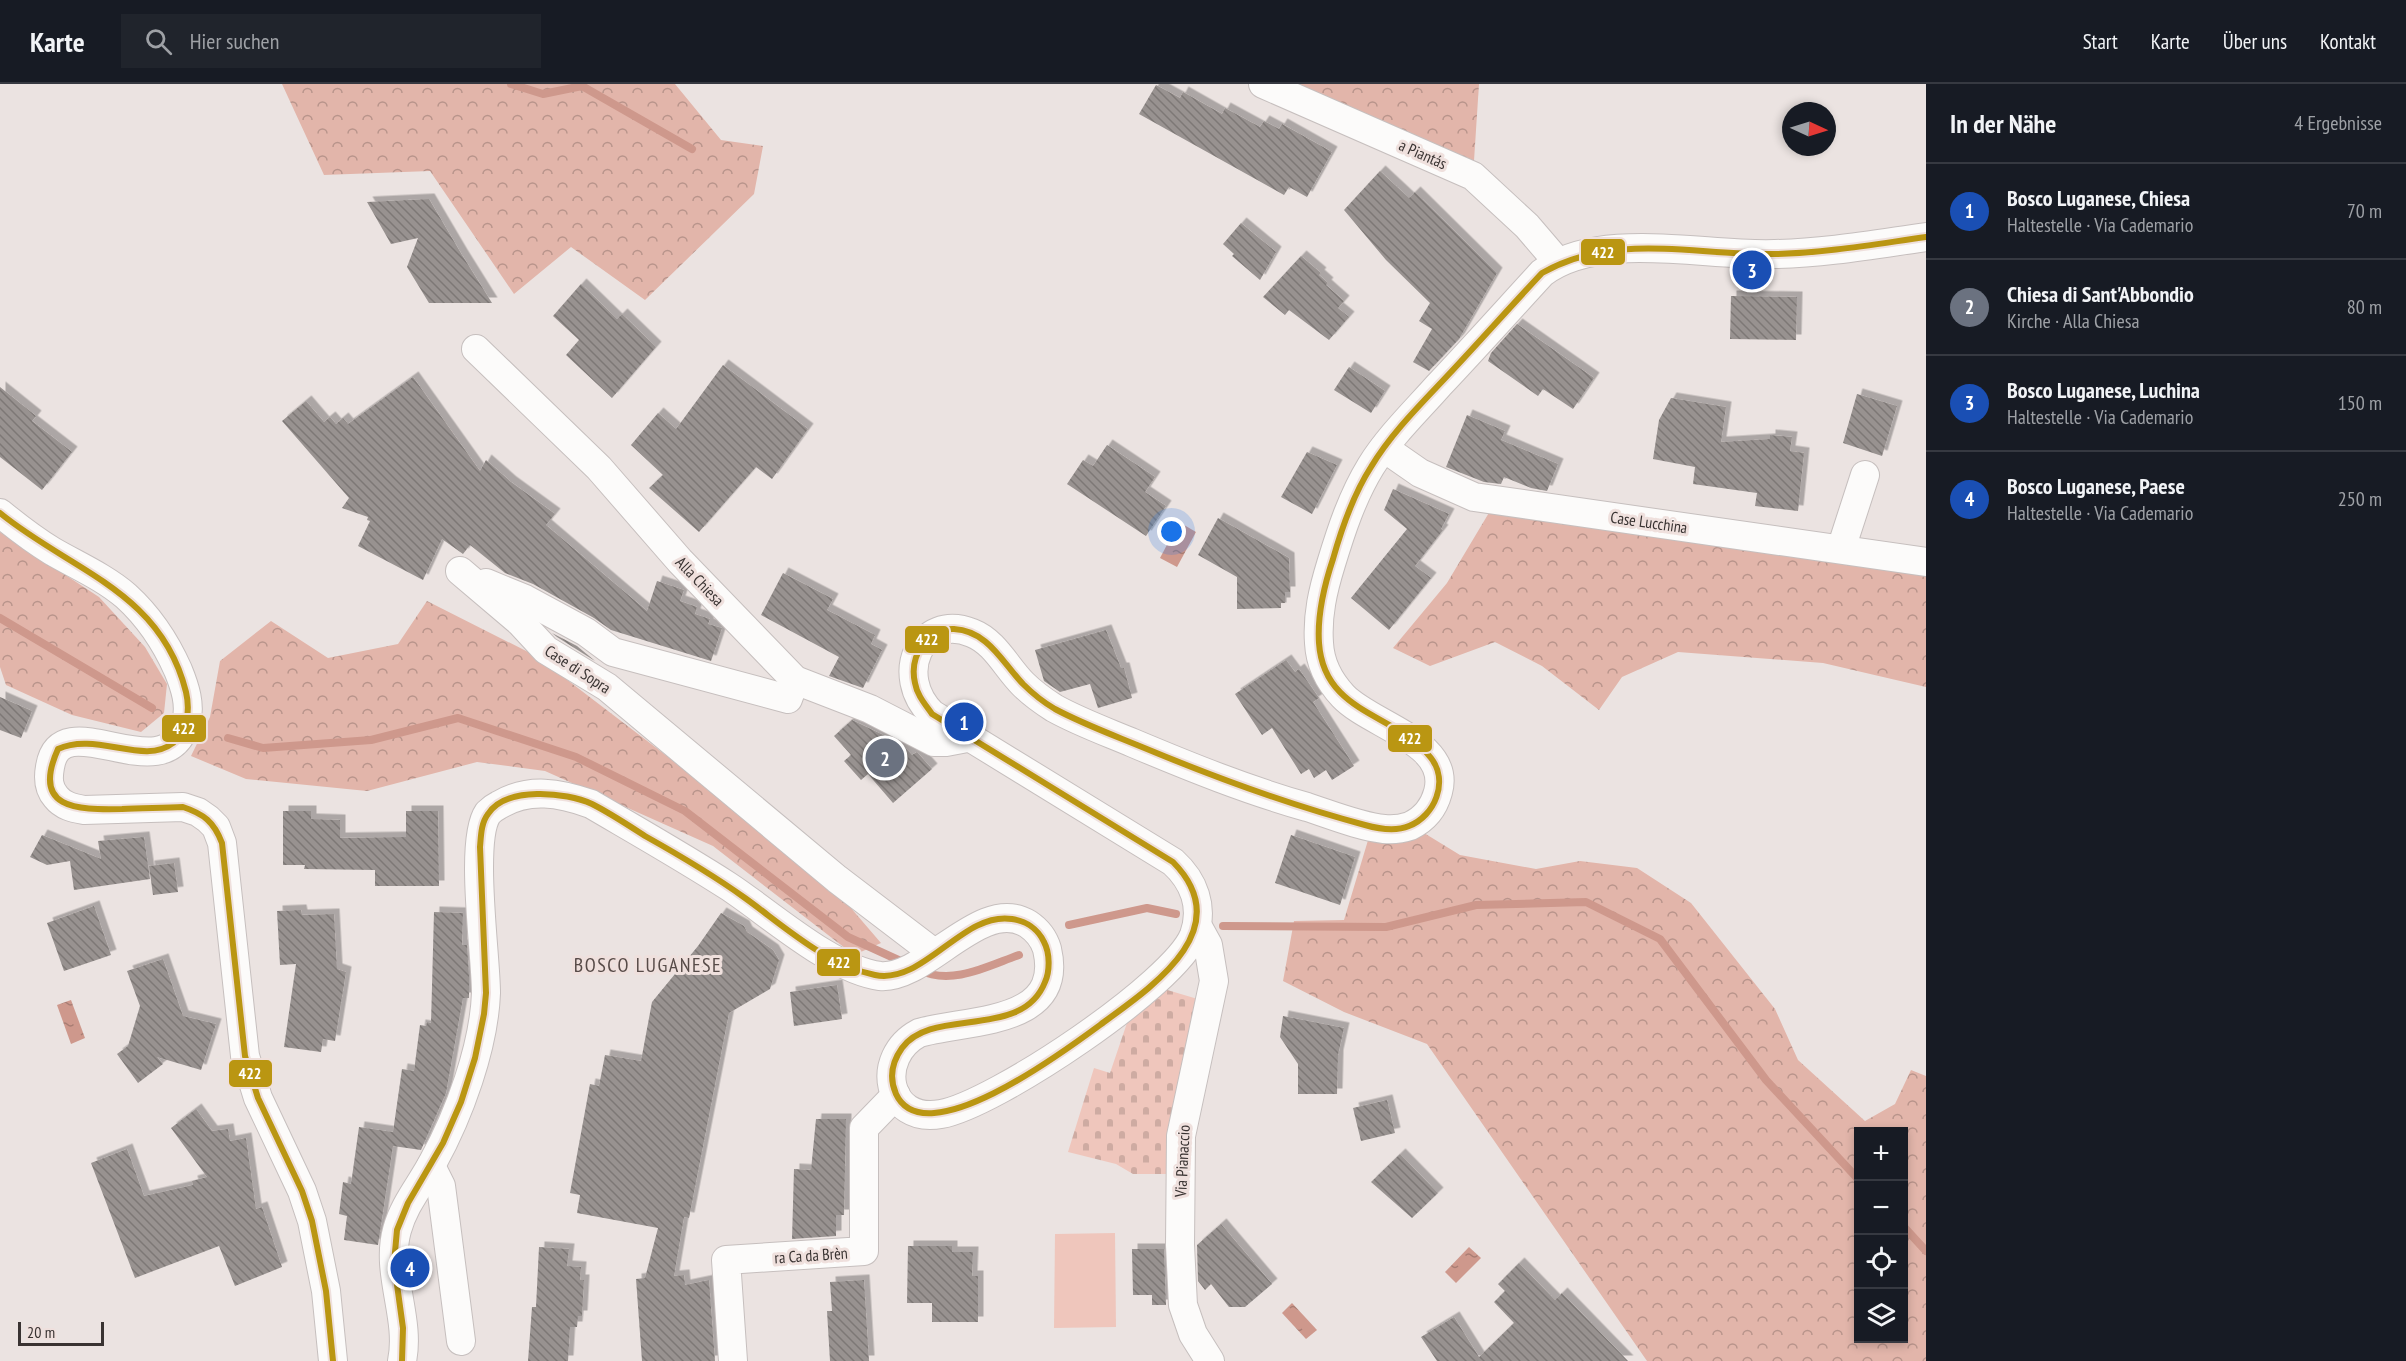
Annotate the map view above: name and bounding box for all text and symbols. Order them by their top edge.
search box [121,14,541,68]
text: Karte [30,23,85,60]
icon: search [142,25,175,58]
text: Hier suchen [190,27,279,55]
text: Start [2083,28,2118,55]
text: Karte [2151,28,2190,55]
text: Über uns [2223,28,2287,55]
text: Kontakt [2320,28,2376,55]
north arrow [1782,102,1836,156]
text: In der Nähe [1950,107,2056,140]
text: 4 Ergebnisse [2294,110,2382,136]
street label: a Piantás [1396,135,1450,173]
text: Bosco Luganese, Chiesa [2007,184,2190,212]
text: 1 [1965,198,1974,224]
text: 70 m [2347,198,2382,224]
text: Haltestelle · Via Cademario [2007,212,2193,238]
line badge: 422 [1580,238,1626,266]
text: 422 [1592,242,1614,262]
pin: 3 [1732,248,1772,292]
text: Chiesa di Sant'Abbondio [2007,280,2194,308]
text: 2 [1965,294,1974,320]
text: 80 m [2347,294,2382,320]
text: Kirche · Alla Chiesa [2007,308,2139,334]
text: Bosco Luganese, Luchina [2007,376,2200,404]
text: 3 [1965,390,1974,416]
text: 150 m [2338,390,2382,416]
text: Haltestelle · Via Cademario [2007,404,2193,430]
text: Bosco Luganese, Paese [2007,472,2185,500]
text: 4 [1965,486,1974,512]
text: 250 m [2338,486,2382,512]
text: Haltestelle · Via Cademario [2007,500,2193,526]
street label: Case Lucchina [1609,507,1689,537]
your location [1157,517,1186,546]
street label: Alla Chiesa [672,552,728,610]
line badge: 422 [904,625,950,654]
text: 422 [916,629,938,649]
street label: Case di Sopra [541,640,615,698]
pin: 1 [944,700,984,744]
line badge: 422 [161,714,207,743]
text: 422 [173,718,195,738]
line badge: 422 [1387,724,1433,753]
text: 422 [1399,728,1421,748]
pin: 2 [866,736,904,780]
line badge: 422 [816,948,861,977]
district label: BOSCO LUGANESE [574,952,722,978]
text: 422 [828,952,850,972]
line badge: 422 [228,1059,273,1088]
text: 422 [239,1063,261,1083]
street label: Via Pianaccio [1170,1124,1194,1199]
map controls [1854,1127,1908,1343]
button: + [1854,1127,1908,1181]
button: − [1854,1181,1908,1235]
button: locate [1854,1235,1908,1289]
street label: ra Ca da Brèn [774,1242,848,1268]
pin: 4 [390,1246,430,1290]
button: layers [1854,1289,1908,1343]
scale bar [18,1319,104,1346]
text: 20 m [27,1322,55,1342]

